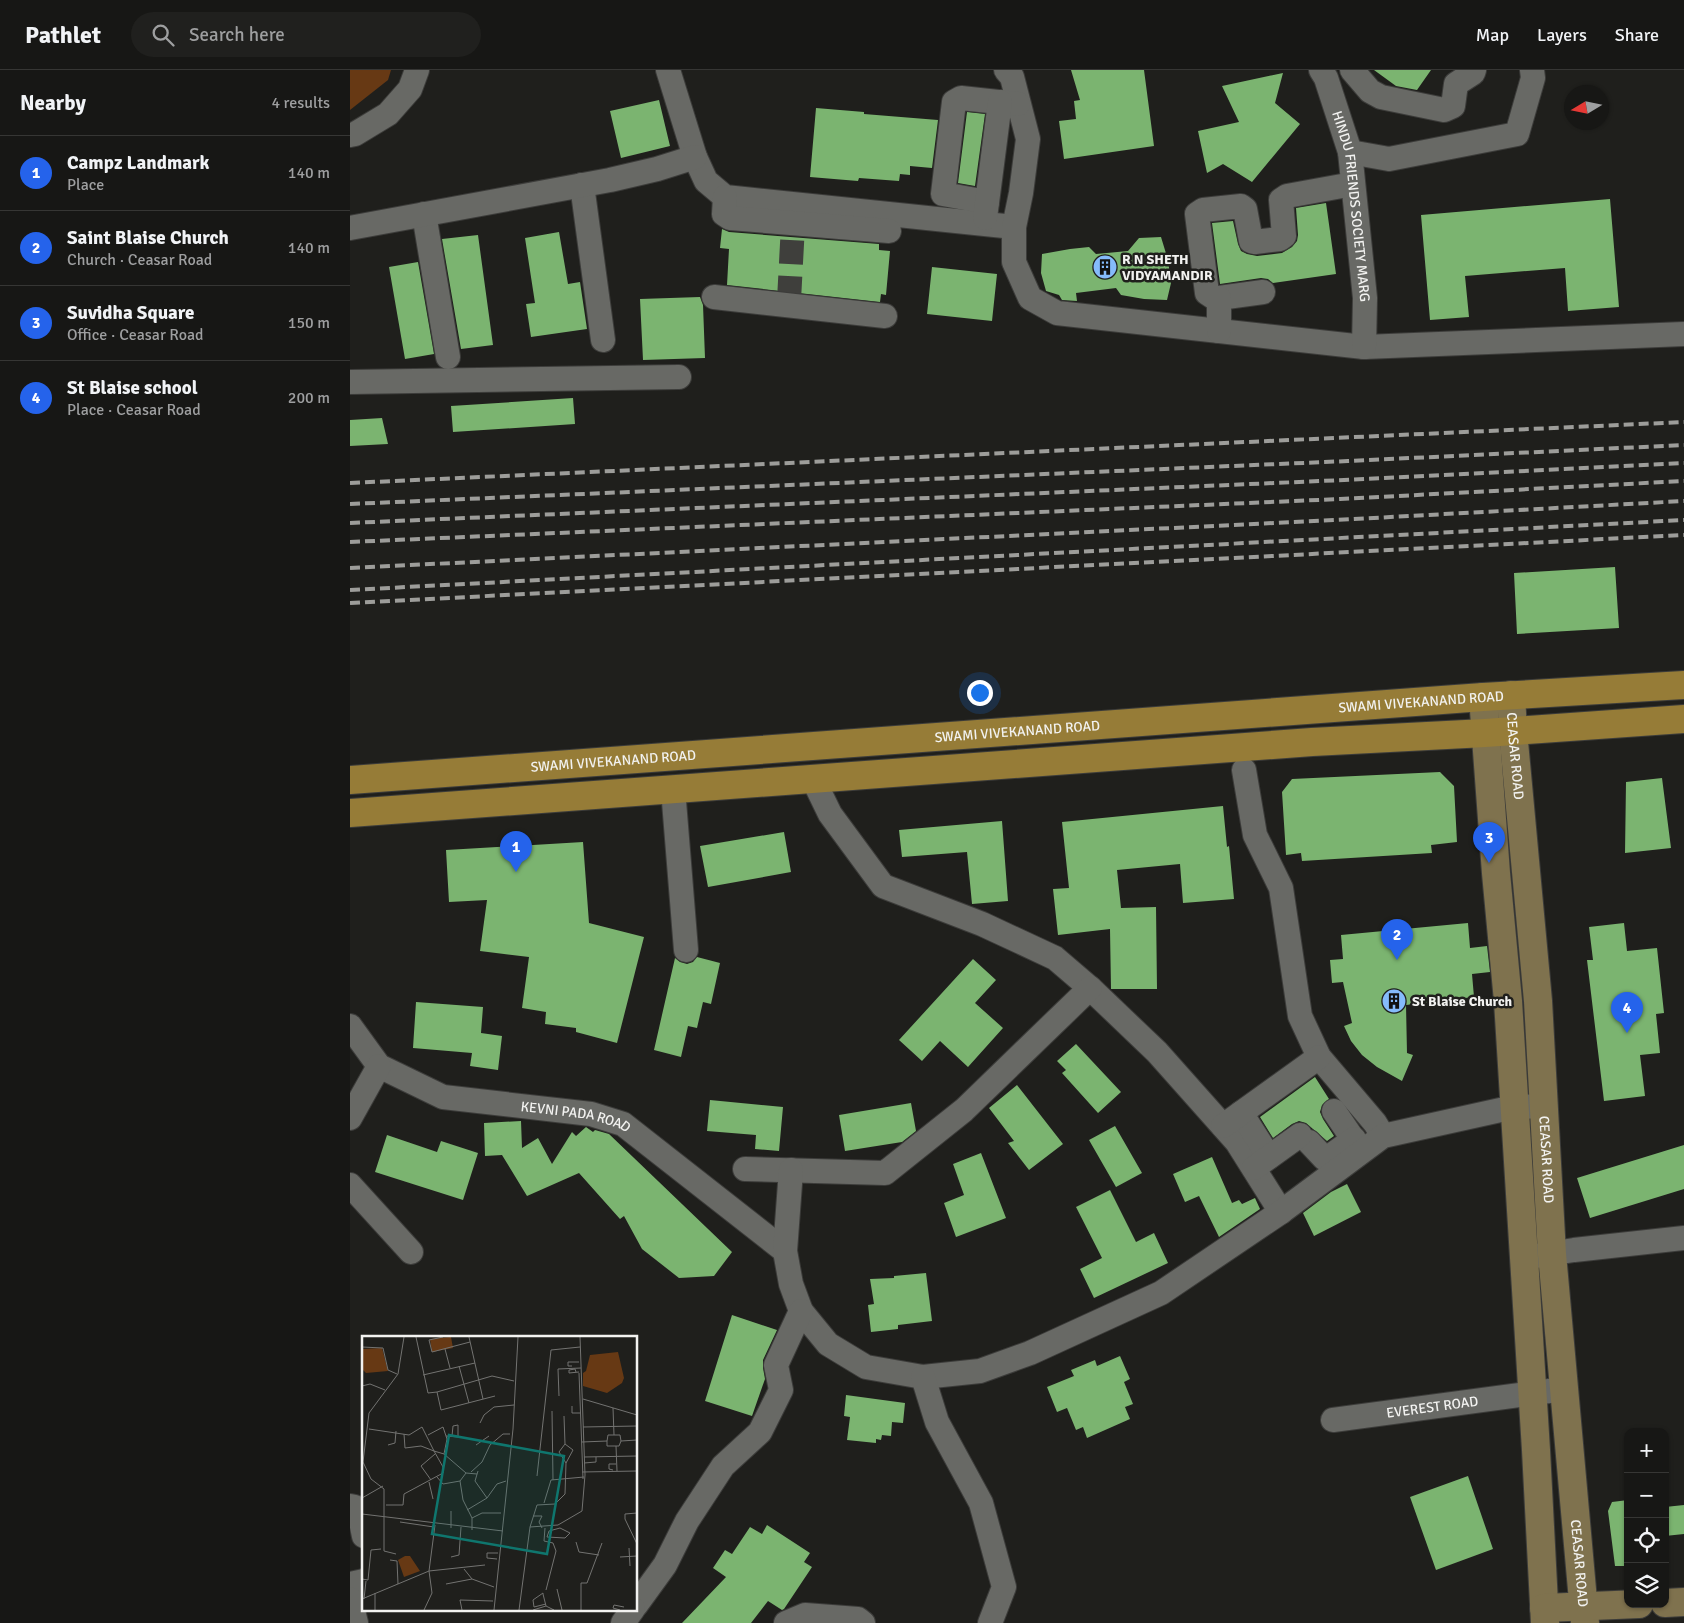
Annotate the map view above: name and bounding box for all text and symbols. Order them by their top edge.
search box [131,12,481,57]
text: Pathlet [25,20,101,50]
icon: search [149,21,177,49]
text: Search here [189,23,285,47]
text: Map [1476,24,1509,46]
text: Layers [1537,24,1587,46]
text: Share [1615,24,1659,46]
north arrow [1564,85,1609,130]
text: Nearby [20,90,86,116]
text: 4 results [271,93,330,113]
street label: HINDU FRIENDS SOCIETY MARG [1328,109,1373,303]
text: Campz Landmark [67,151,210,175]
text: 1 [32,163,40,183]
text: 140 m [288,163,330,183]
text: Place [67,175,104,195]
text: Saint Blaise Church [67,226,229,250]
text: 2 [32,238,40,258]
text: 140 m [288,238,330,258]
text: Church · Ceasar Road [67,250,212,270]
place label: R N SHETH VIDYAMANDIR [1122,251,1213,284]
building icon: R N SHETH VIDYAMANDIR [1092,254,1118,280]
text: Suvidha Square [67,301,195,325]
text: 3 [32,313,40,333]
text: 150 m [288,313,330,333]
text: Office · Ceasar Road [67,325,204,345]
text: St Blaise school [67,376,198,400]
text: 4 [32,388,40,408]
text: 200 m [288,388,330,408]
text: Place · Ceasar Road [67,400,201,420]
your location [967,680,993,706]
street label: SWAMI VIVEKANAND ROAD [1338,688,1504,717]
street label: CEASAR ROAD [1503,712,1527,800]
street label: SWAMI VIVEKANAND ROAD [934,717,1101,746]
street label: SWAMI VIVEKANAND ROAD [530,747,697,776]
pin: 3 [1473,822,1505,863]
pin: 1 [500,831,532,872]
pin: 2 [1381,919,1413,960]
building icon: St Blaise Church [1381,988,1407,1014]
pin: 4 [1611,992,1643,1033]
place label: St Blaise Church [1412,993,1513,1010]
street label: KEVNI PADA ROAD [520,1098,634,1136]
street label: CEASAR ROAD [1535,1115,1557,1204]
inset map [362,1336,638,1610]
street label: EVEREST ROAD [1385,1393,1479,1422]
map controls [1624,1428,1669,1608]
button: + [1624,1428,1669,1473]
button: − [1624,1473,1669,1518]
button: locate [1624,1518,1669,1563]
street label: CEASAR ROAD [1567,1519,1592,1608]
button: layers [1624,1563,1669,1608]

